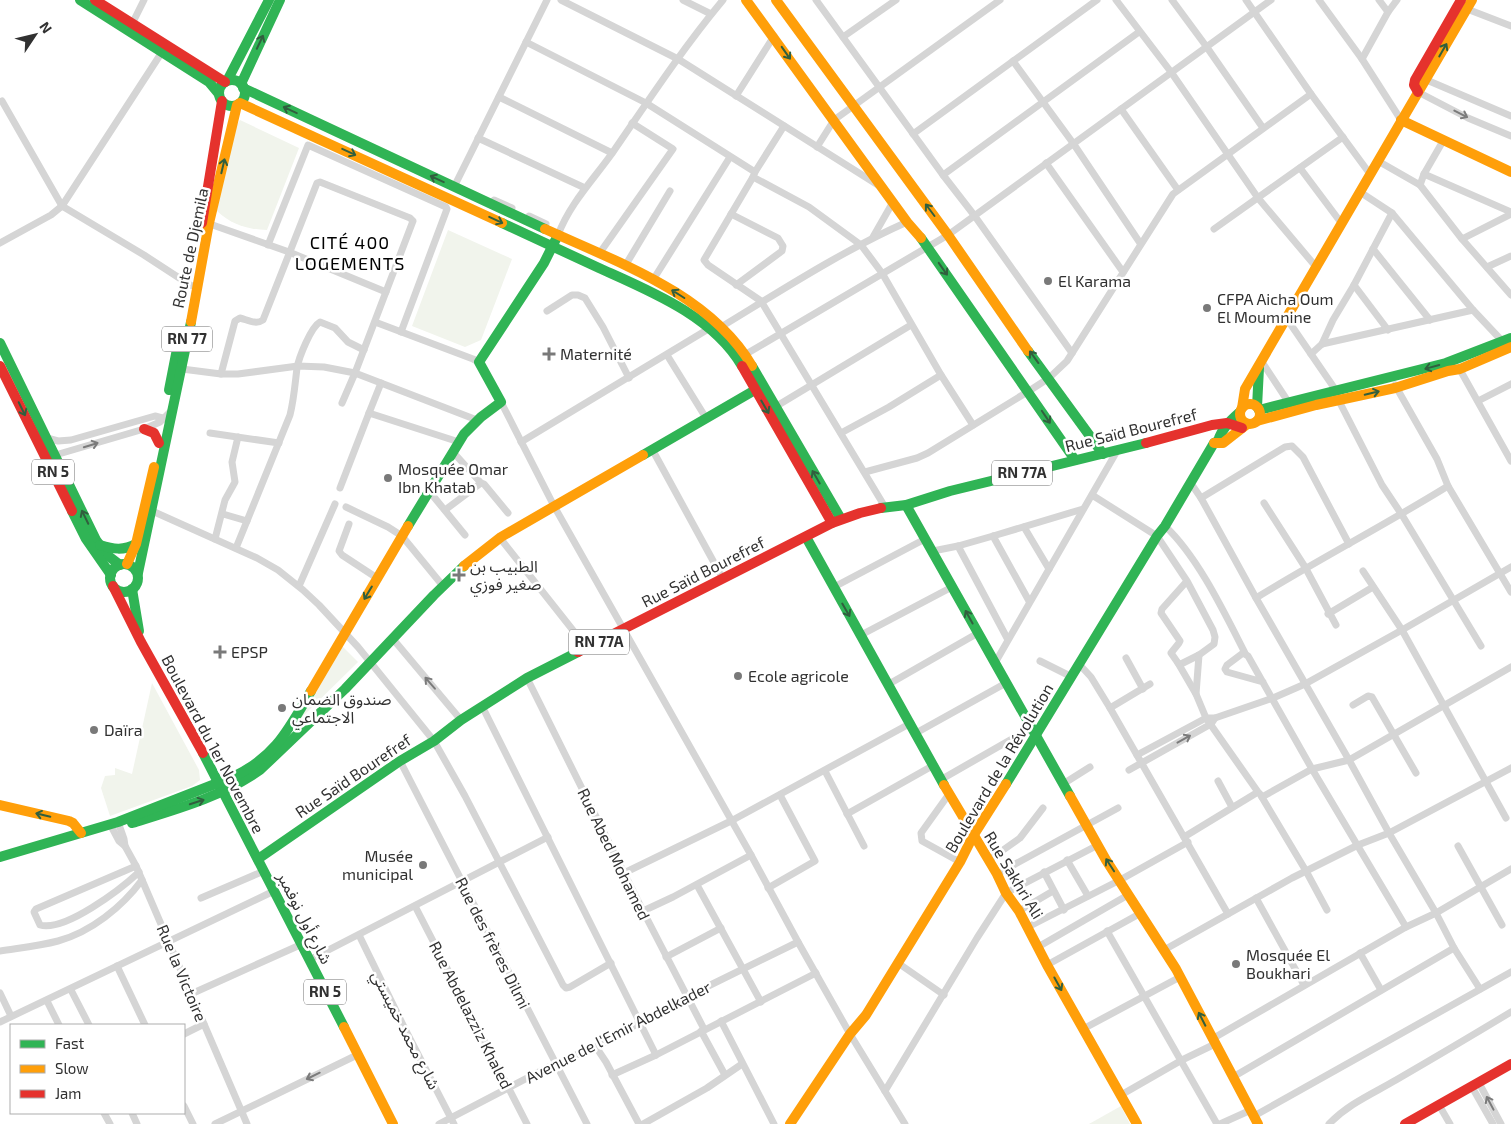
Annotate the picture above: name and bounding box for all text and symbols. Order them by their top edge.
north arrow [10,10,60,60]
text: N [36,18,56,36]
one-way arrow [256,35,266,50]
one-way arrow [1438,44,1448,58]
one-way arrow [781,46,791,60]
one-way arrow [283,105,298,115]
one-way arrow [1453,110,1468,119]
one-way arrow [341,147,356,157]
one-way arrow [219,158,228,174]
one-way arrow [430,174,445,184]
street label: Route de Djemila [168,186,212,310]
one-way arrow [924,204,935,217]
one-way arrow [488,215,503,225]
district label: CITÉ 400 LOGEMENTS [295,231,405,274]
one-way arrow [938,262,948,276]
place label: El Karama [1058,271,1131,290]
marker: El Karama [1042,275,1054,287]
one-way arrow [672,289,686,299]
place label: CFPA Aicha Oum El Moumnine [1217,289,1334,326]
marker: CFPA Aicha Oum El Moumnine [1201,302,1213,314]
road number: RN 77 [162,326,212,352]
place label: Maternité [560,344,632,363]
marker: Maternité [542,347,556,361]
one-way arrow [1029,350,1039,364]
one-way arrow [1425,363,1441,372]
one-way arrow [1364,388,1380,397]
one-way arrow [760,400,770,415]
one-way arrow [17,402,27,417]
street label: Rue Saïd Bourefref [1063,404,1200,455]
one-way arrow [1041,410,1051,424]
one-way arrow [83,440,99,450]
place label: Mosquée Omar Ibn Khatab [398,459,509,496]
road number: RN 5 [32,460,74,484]
road number: RN 77A [992,460,1052,486]
one-way arrow [811,470,821,485]
marker: Mosquée Omar Ibn Khatab [382,472,394,484]
one-way arrow [80,510,89,525]
street label: Rue Saïd Bourefref [638,532,768,611]
place label: الطبيب بن صغير فوزي [470,556,541,597]
marker: الطبيب بن صغير فوزي [452,568,466,582]
one-way arrow [362,586,372,600]
one-way arrow [842,602,852,616]
one-way arrow [964,610,974,625]
road number: RN 77A [569,630,629,654]
place label: EPSP [231,642,268,661]
marker: EPSP [213,645,227,659]
street label: Boulevard du 1er Novembre [158,651,269,836]
place label: Ecole agricole [748,666,849,685]
marker: Ecole agricole [732,670,744,682]
one-way arrow [424,676,436,689]
street label: Boulevard de la Révolution [940,680,1057,856]
place label: صندوق الضمان الاجتماعي [292,689,392,730]
marker: صندوق الضمان الاجتماعي [276,702,288,714]
place label: Daïra [104,720,143,739]
marker: Daïra [88,724,100,736]
street label: Rue Saïd Bourefref [291,729,415,821]
one-way arrow [1176,734,1190,744]
street label: Rue Abed Mohamed [574,785,655,923]
one-way arrow [188,797,204,806]
one-way arrow [35,810,51,819]
street label: Rue Sakhri Ali [981,828,1048,922]
place label: Musée municipal [342,846,413,883]
one-way arrow [1105,858,1115,872]
marker: Musée municipal [417,859,429,871]
street label: شارع أول نوفمبر [270,868,337,969]
street label: Rue des frères Dilmi [452,874,535,1012]
street label: Rue la Victoire [154,922,211,1024]
street label: Rue Abdelazziz Khaled [426,938,517,1092]
place label: Mosquée El Boukhari [1246,945,1330,982]
marker: Mosquée El Boukhari [1230,958,1242,970]
street label: شارع محمد خميستي [365,967,445,1094]
street label: Avenue de l'Emir Abdelkader [522,976,714,1087]
one-way arrow [1053,977,1063,992]
road number: RN 5 [304,980,346,1004]
one-way arrow [1197,1012,1206,1027]
legend [10,1024,185,1114]
text: Fast [55,1034,85,1052]
text: Slow [55,1059,89,1077]
one-way arrow [306,1072,321,1081]
text: Jam [55,1084,81,1102]
one-way arrow [1485,1096,1495,1111]

